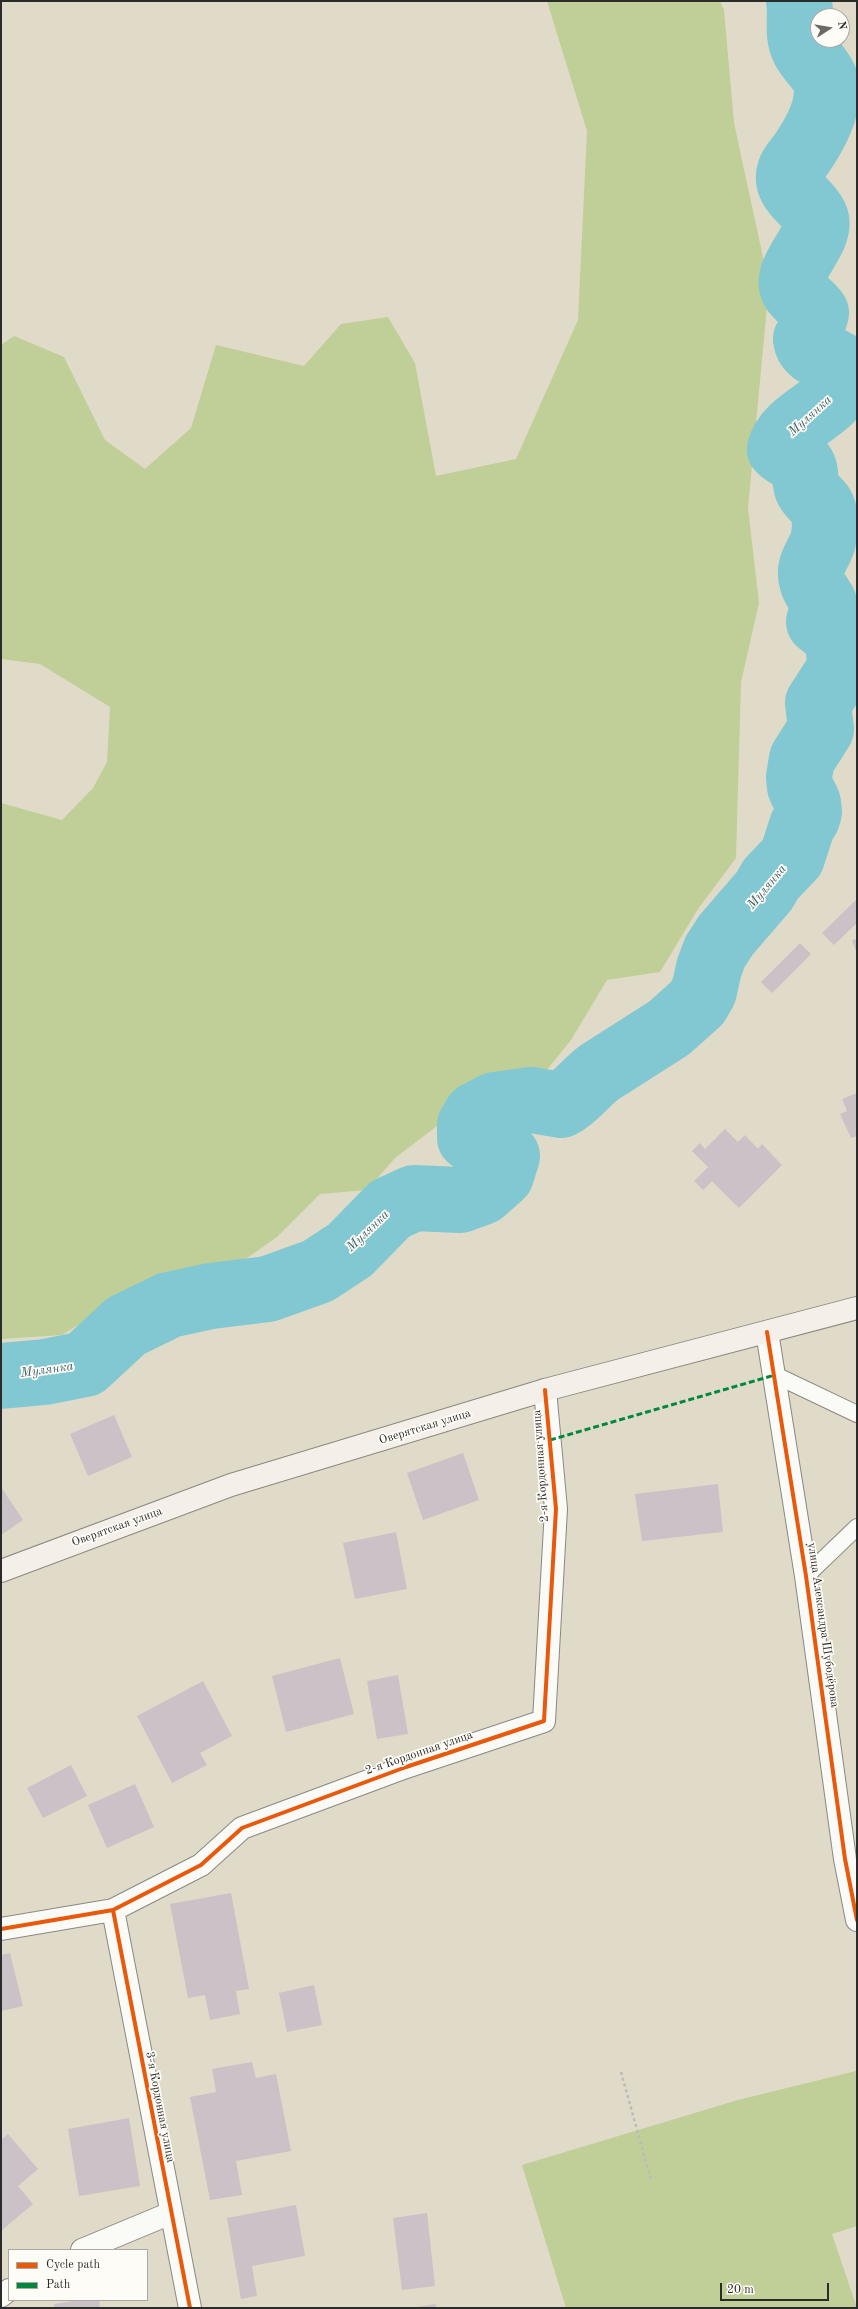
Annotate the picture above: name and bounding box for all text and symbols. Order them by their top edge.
north arrow [810,8,850,48]
text: N [835,20,848,31]
water label: Мулянка [785,392,835,440]
water label: Мулянка [744,861,790,913]
water label: Мулянка [343,1207,393,1255]
water label: Мулянка [19,1359,75,1381]
street label: Оверятская улица [377,1406,473,1448]
street label: 2-я Кордонная улица [530,1409,552,1523]
street label: Оверятская улица [70,1504,164,1550]
street label: улица Александра Шубодёрова [804,1542,842,1708]
street label: 2-я Кордонная улица [363,1728,475,1778]
street label: 3-я Кордонная улица [142,2050,178,2164]
legend [8,2249,148,2301]
text: Cycle path [46,2259,100,2271]
scale bar [722,2275,831,2301]
text: Path [46,2279,70,2291]
text: 20 m [727,2284,754,2296]

